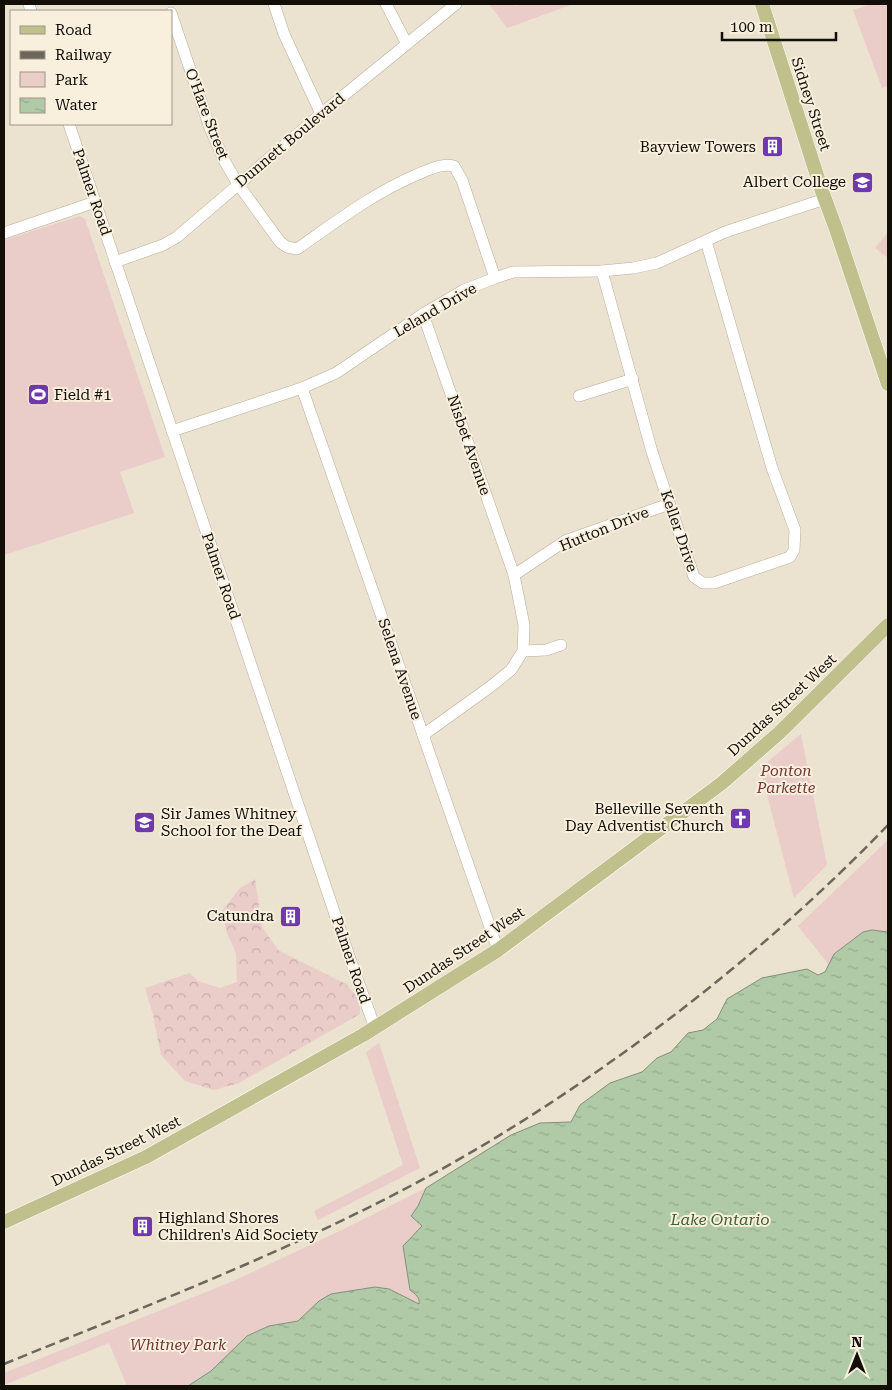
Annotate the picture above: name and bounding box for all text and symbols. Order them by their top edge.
legend [10,10,172,125]
scale bar [722,10,836,42]
text: 100 m [730,18,773,36]
text: Road [55,21,92,39]
text: Railway [55,46,112,64]
street label: Sidney Street [787,55,835,153]
street label: O'Hare Street [181,66,233,163]
text: Park [55,71,89,89]
street label: Dunnett Boulevard [232,89,349,191]
text: Water [55,96,97,114]
building icon: Bayview Towers [760,135,784,159]
place label: Bayview Towers [640,138,756,156]
street label: Palmer Road [69,146,115,238]
school or university icon: Albert College [850,170,874,194]
place label: Albert College [743,173,846,191]
street label: Leland Drive [390,279,480,341]
sports icon: Field #1 [26,383,50,407]
place label: Field #1 [54,386,112,404]
street label: Nisbet Avenue [443,392,495,498]
street label: Keller Drive [657,488,701,574]
street label: Hutton Drive [557,503,651,555]
street label: Palmer Road [198,530,244,622]
street label: Selena Avenue [374,616,426,722]
street label: Dundas Street West [724,650,840,760]
park label: Ponton Parkette [756,762,816,797]
place label: Belleville Seventh Day Adventist Church [565,800,724,835]
place label: Sir James Whitney School for the Deaf [161,805,303,840]
church icon: Belleville Seventh Day Adventist Church [728,806,752,830]
school or university icon: Sir James Whitney School for the Deaf [133,811,157,835]
street label: Dundas Street West [400,903,528,997]
building icon: Catundra [278,904,302,928]
place label: Catundra [207,907,274,925]
street label: Palmer Road [328,914,374,1006]
street label: Dundas Street West [48,1112,184,1190]
place label: Highland Shores Children's Aid Society [158,1209,318,1244]
water label: Lake Ontario [669,1210,770,1229]
building icon: Highland Shores Children's Aid Society [130,1215,154,1239]
north arrow [832,1330,882,1380]
text: N [852,1334,863,1350]
park label: Whitney Park [130,1336,227,1354]

